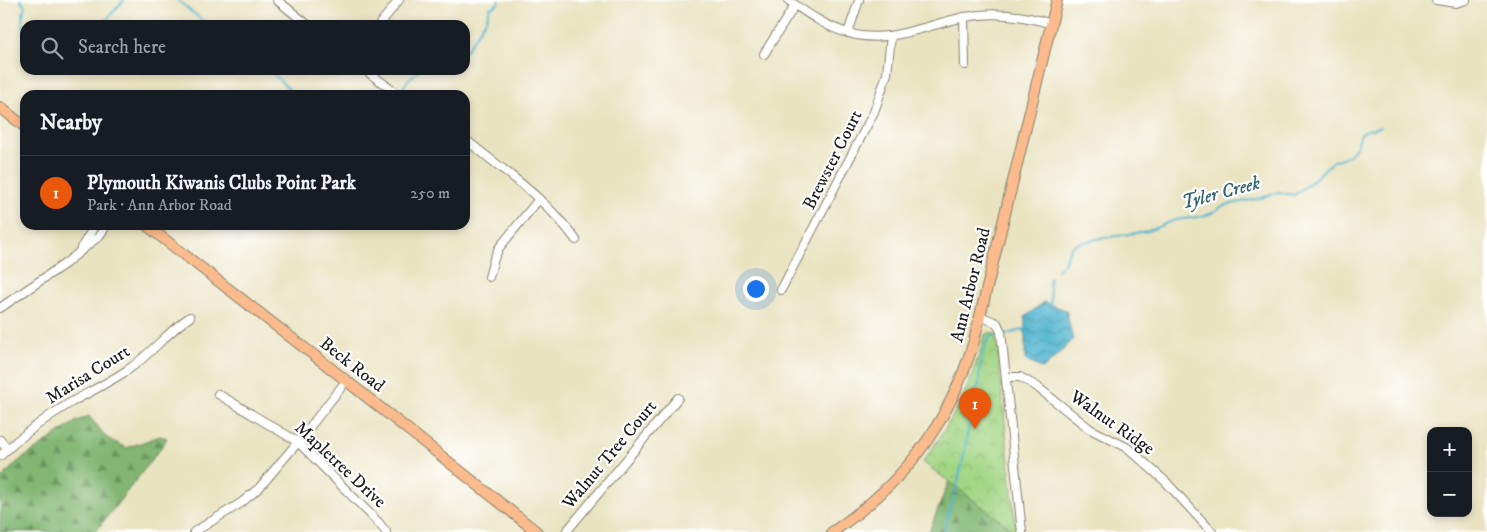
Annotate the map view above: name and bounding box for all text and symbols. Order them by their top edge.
search box [20,20,470,75]
icon: search [38,34,66,62]
text: Search here [78,36,166,59]
street label: Brewster Court [799,106,868,213]
text: Nearby [40,110,102,136]
water label: Tyler Creek [1179,171,1263,215]
text: Plymouth Kiwanis Clubs Point Park [87,172,356,195]
text: 1 [53,183,59,203]
text: 250 m [410,183,450,203]
text: Park · Ann Arbor Road [87,195,232,215]
street label: Ann Arbor Road [946,225,996,345]
your location [743,276,769,302]
street label: Beck Road [315,333,389,397]
street label: Marisa Court [42,340,134,409]
street label: Walnut Ridge [1065,385,1158,460]
pin: 1 [959,388,991,429]
street label: Walnut Tree Court [557,396,662,515]
street label: Mapletree Drive [290,417,390,513]
map controls [1427,427,1472,517]
button: + [1427,427,1472,472]
button: − [1427,472,1472,517]

